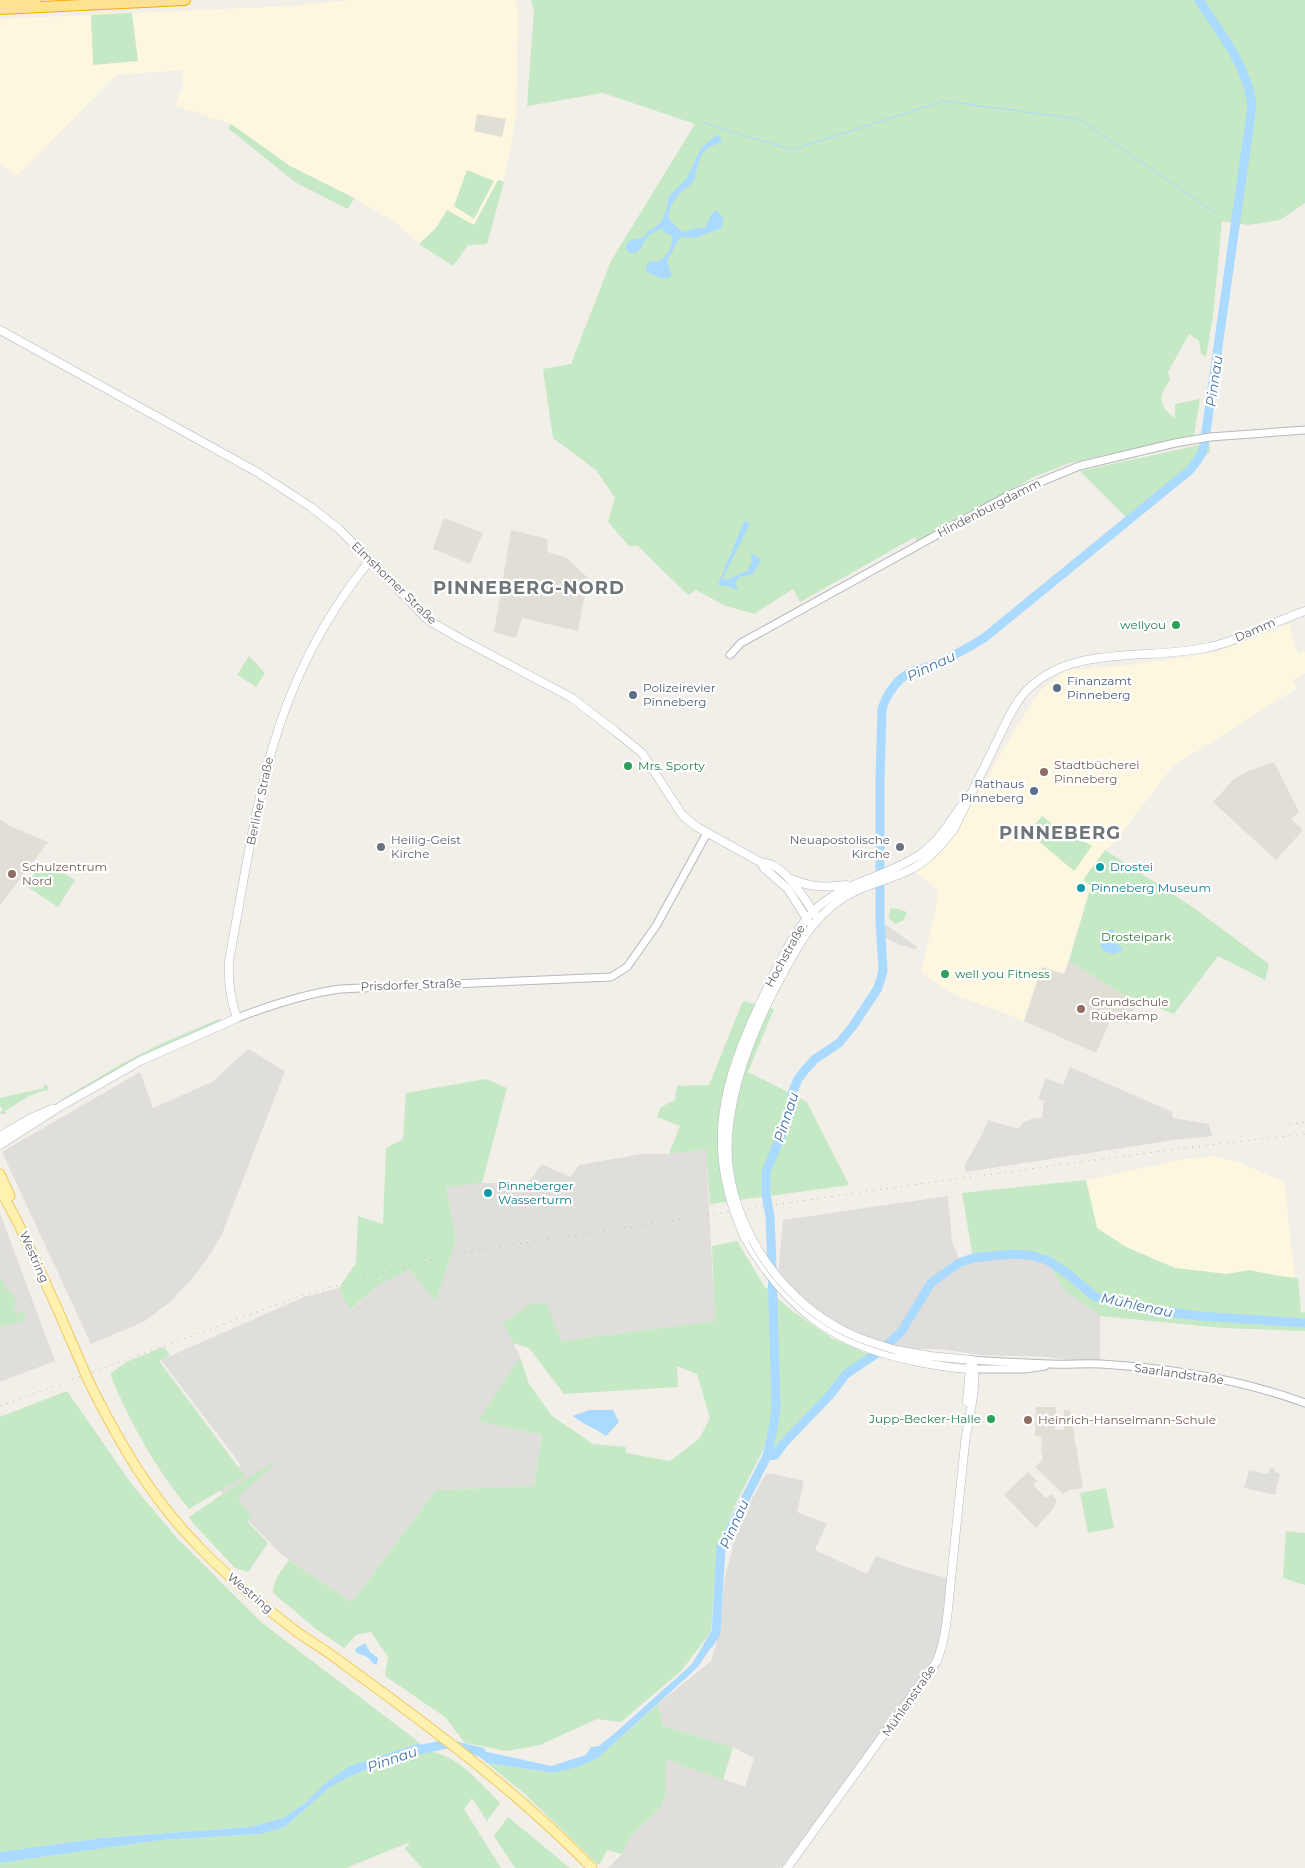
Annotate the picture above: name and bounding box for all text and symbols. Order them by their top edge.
water label: Pinnau [1201,354,1227,408]
street label: Hindenburgdamm [934,475,1043,540]
street label: Elmshorner Straße [349,538,440,627]
district label: PINNEBERG-NORD [433,577,625,599]
street label: Damm [1232,614,1277,645]
place label: wellyou [1120,617,1166,632]
marker: wellyou [1170,619,1182,631]
water label: Pinnau [904,647,958,685]
place label: Finanzamt Pinneberg [1067,673,1132,702]
place label: Polizeirevier Pinneberg [643,680,716,709]
marker: Finanzamt Pinneberg [1051,682,1063,694]
marker: Polizeirevier Pinneberg [627,689,639,701]
street label: Berliner Straße [243,755,276,846]
place label: Stadtbücherei Pinneberg [1054,757,1139,786]
place label: Mrs. Sporty [638,758,705,773]
marker: Mrs. Sporty [622,760,634,772]
marker: Stadtbücherei Pinneberg [1038,766,1050,778]
place label: Rathaus Pinneberg [960,776,1024,805]
marker: Rathaus Pinneberg [1028,785,1040,797]
district label: PINNEBERG [999,822,1121,844]
place label: Heilig-Geist Kirche [391,832,461,861]
place label: Neuapostolische Kirche [790,832,890,861]
marker: Heilig-Geist Kirche [375,841,387,853]
marker: Neuapostolische Kirche [894,841,906,853]
place label: Schulzentrum Nord [22,859,107,888]
place label: Drostei [1110,859,1153,874]
marker: Drostei [1094,861,1106,873]
marker: Schulzentrum Nord [6,868,18,880]
place label: Pinneberg Museum [1091,880,1211,895]
marker: Pinneberg Museum [1075,882,1087,894]
street label: Hochstraße [761,922,808,990]
park label: Drosteipark [1101,929,1172,944]
place label: well you Fitness [955,966,1050,981]
marker: well you Fitness [939,968,951,980]
street label: Prisdorfer Straße [360,975,462,994]
place label: Grundschule Rübekamp [1091,994,1169,1023]
marker: Grundschule Rübekamp [1075,1003,1087,1015]
water label: Pinnau [769,1090,803,1144]
place label: Pinneberger Wasserturm [498,1178,574,1207]
marker: Pinneberger Wasserturm [482,1187,494,1199]
street label: Westring [16,1229,52,1285]
water label: Mühlenau [1100,1289,1174,1321]
street label: Saarlandstraße [1133,1360,1225,1387]
place label: Jupp-Becker-Halle [868,1411,981,1426]
place label: Heinrich-Hanselmann-Schule [1038,1412,1216,1427]
marker: Jupp-Becker-Halle [985,1413,997,1425]
marker: Heinrich-Hanselmann-Schule [1022,1414,1034,1426]
water label: Pinnau [715,1497,753,1551]
street label: Westring [224,1569,276,1616]
street label: Mühlenstraße [878,1662,939,1739]
water label: Pinnau [365,1742,419,1776]

